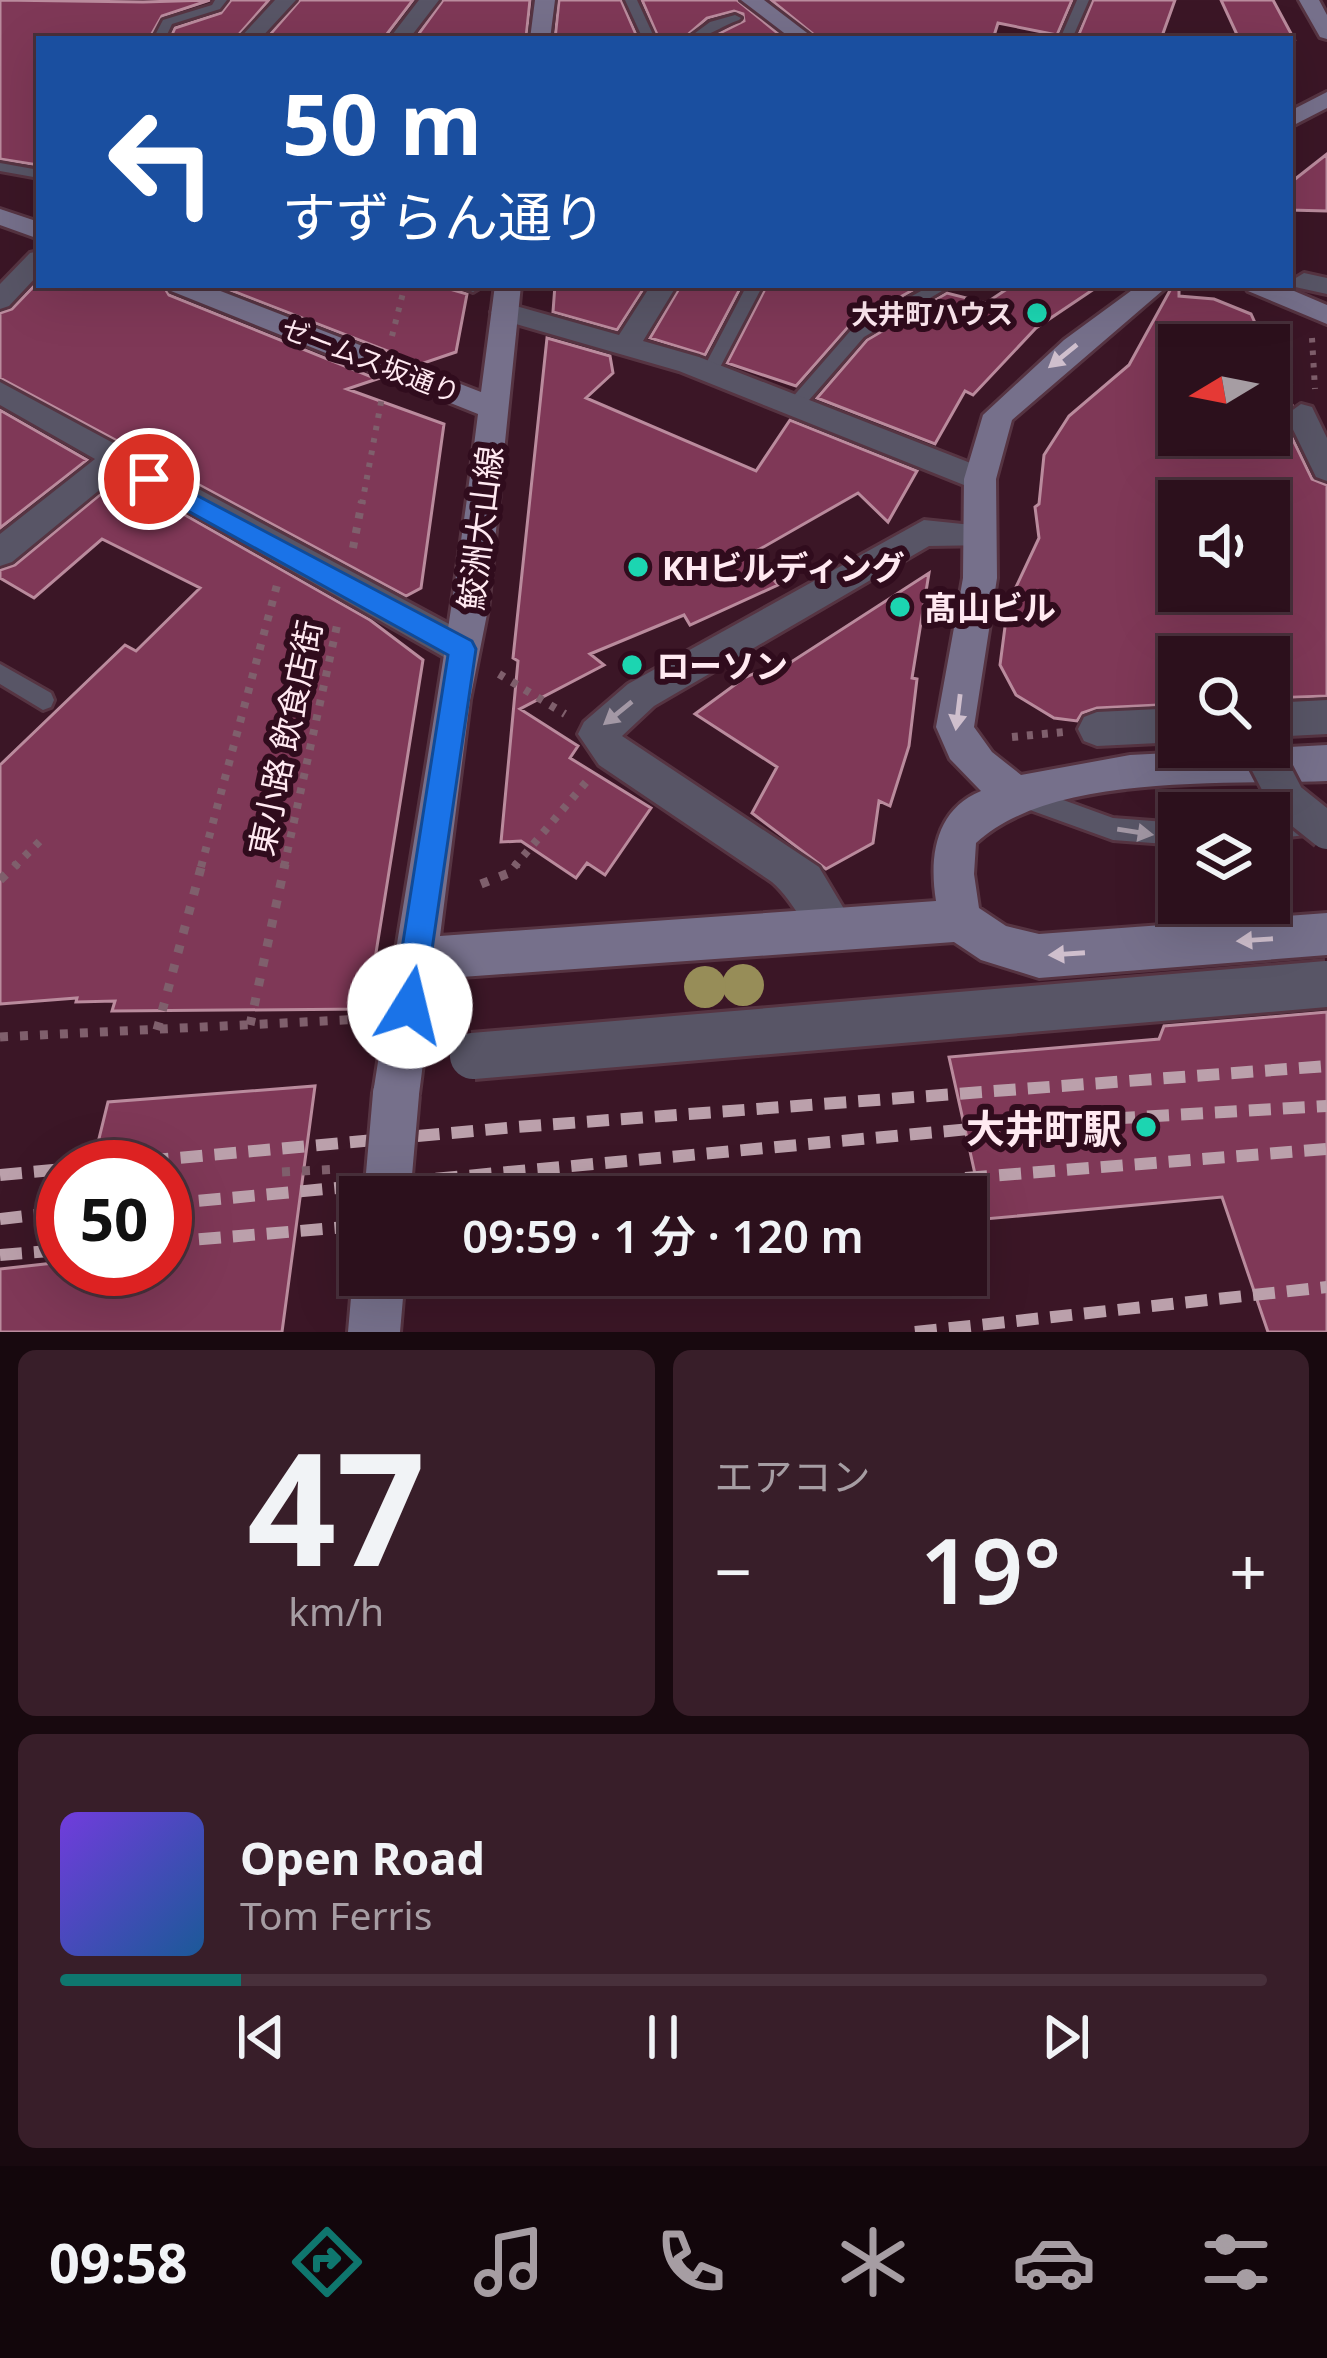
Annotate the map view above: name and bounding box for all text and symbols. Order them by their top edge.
text: 50 m [282,65,482,180]
icon: left [84,84,240,240]
text: すずらん通り [282,179,606,253]
place label: 大井町ハウス [851,295,1013,332]
marker: 大井町ハウス [1024,300,1050,326]
street label: ゼームス坂通り [277,309,465,411]
north arrow [1158,324,1290,456]
map controls [1158,324,1290,924]
one-way arrow [1048,343,1079,368]
pin [98,428,200,530]
street label: 鮫洲大山線 [448,443,512,613]
icon: arrive [116,446,182,512]
button: sound [1158,480,1290,612]
place label: KHビルディング [662,545,905,590]
marker: KHビルディング [625,554,651,580]
place label: 髙山ビル [924,585,1056,630]
marker: 髙山ビル [887,594,913,620]
street label: 東小路 飲食店街 [238,616,332,860]
button: search [1158,636,1290,768]
place label: ローソン [656,643,788,688]
marker: ローソン [619,652,645,678]
one-way arrow [949,694,968,731]
one-way arrow [603,700,634,725]
button: layers [1158,792,1290,924]
one-way arrow [1116,823,1154,842]
one-way arrow [1236,930,1273,949]
position arrow [347,943,473,1069]
one-way arrow [1048,945,1085,964]
place label: 大井町駅 [966,1101,1122,1154]
marker: 大井町駅 [1133,1114,1159,1140]
speed limit sign: 50 [36,1140,192,1296]
text: 09:59 · 1 分 · 120 m [462,1205,864,1266]
text: 47 [247,1399,425,1612]
text: エアコン [715,1449,871,1502]
text: 19° [920,1508,1061,1630]
text: − [715,1525,752,1615]
text: + [1229,1525,1267,1615]
text: km/h [288,1584,384,1637]
text: Open Road [240,1827,485,1888]
text: Tom Ferris [240,1888,432,1941]
icon: previous [228,2004,294,2070]
icon: pause [630,2004,696,2070]
icon: next [1033,2004,1099,2070]
icon: directions [285,2220,369,2304]
icon: music [467,2220,551,2304]
icon: phone [649,2220,733,2304]
icon: climate [831,2220,915,2304]
icon: car [1012,2220,1096,2304]
icon: filters [1194,2220,1278,2304]
text: 09:58 [49,2225,188,2299]

